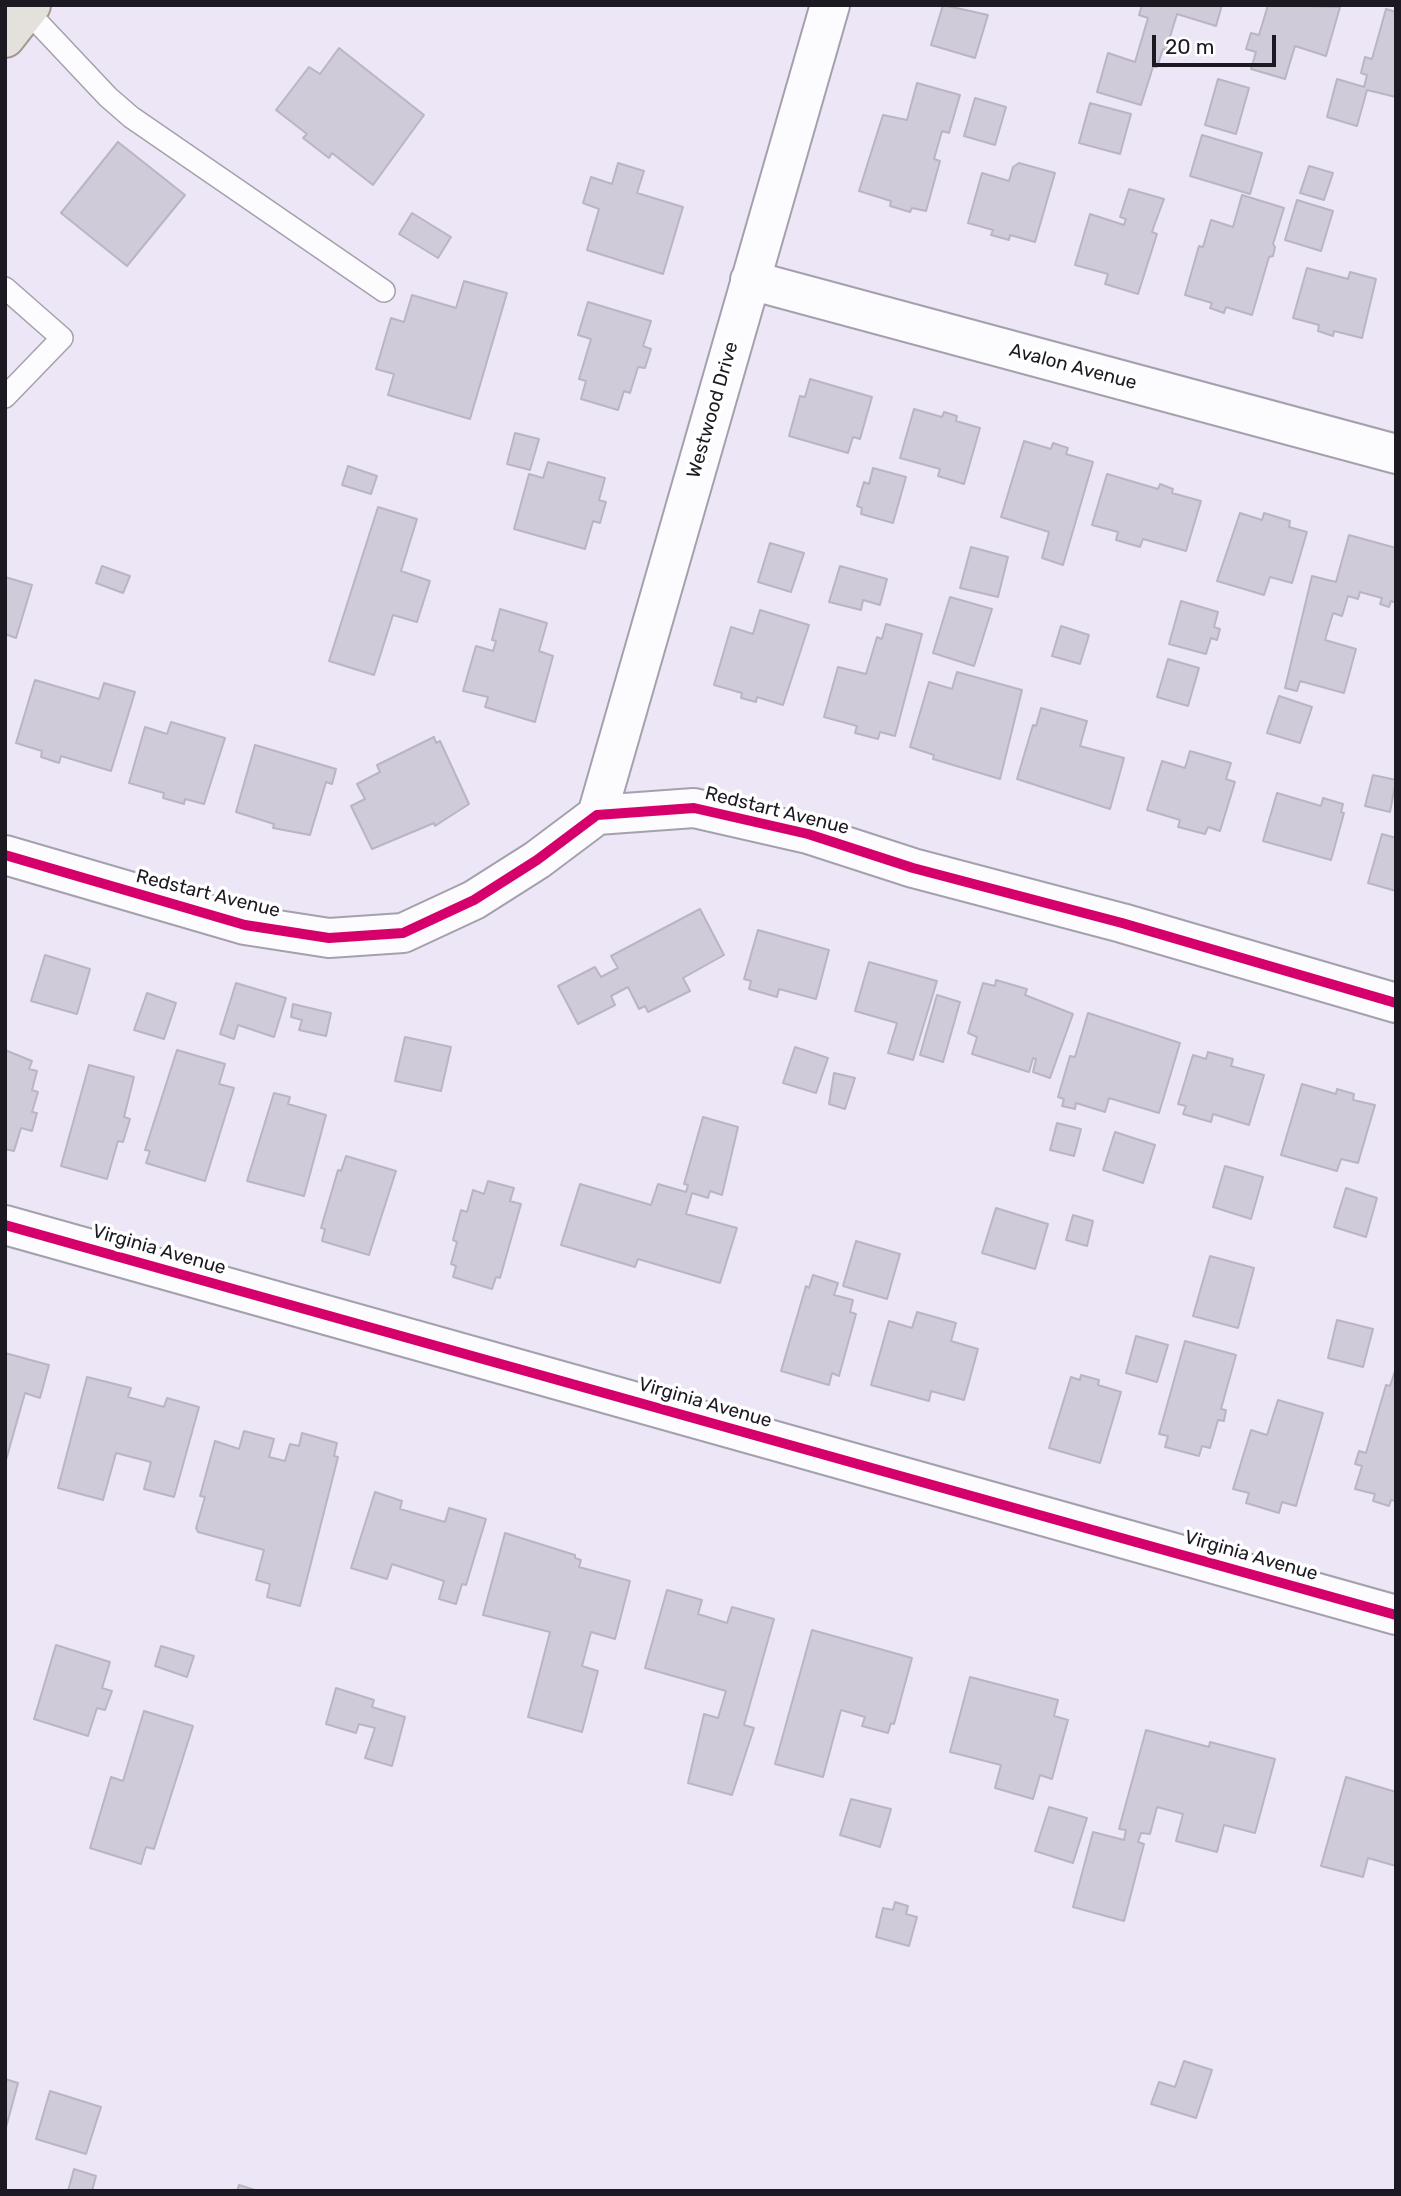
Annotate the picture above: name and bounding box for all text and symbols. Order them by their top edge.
scale bar [1156,21,1280,65]
text: 20 m [1165,34,1214,59]
street label: Westwood Drive [683,339,743,481]
street label: Avalon Avenue [1007,339,1139,395]
street label: Redstart Avenue [703,782,851,840]
street label: Redstart Avenue [134,865,282,923]
street label: Virginia Avenue [90,1220,228,1280]
street label: Virginia Avenue [636,1373,774,1433]
street label: Virginia Avenue [1182,1526,1320,1586]

